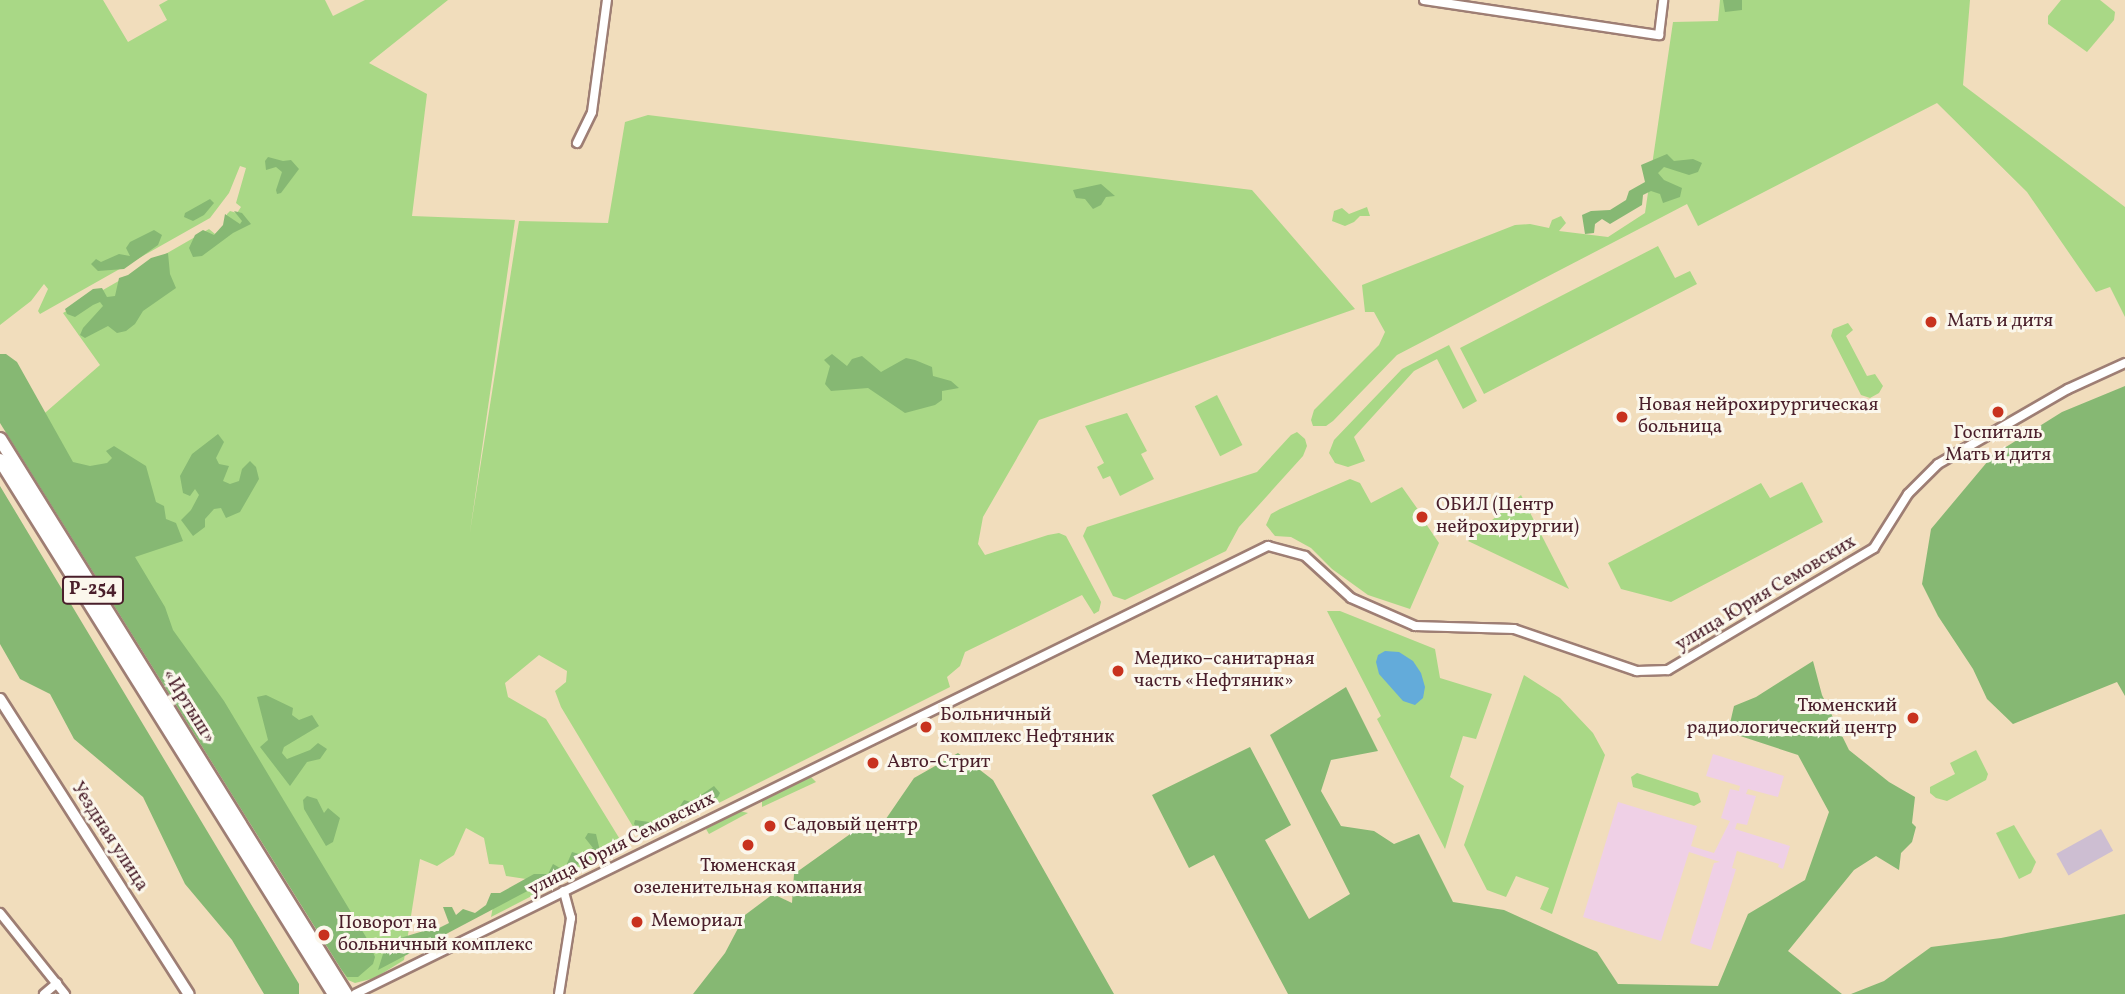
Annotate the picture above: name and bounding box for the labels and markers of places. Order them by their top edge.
place label: Мать и дитя [1947,311,2053,333]
marker: Мать и дитя [1921,312,1941,332]
place label: Новая нейрохирургическая больница [1638,395,1878,439]
marker: Госпиталь Мать и дитя [1990,404,2006,420]
marker: Новая нейрохирургическая больница [1612,407,1632,427]
place label: Госпиталь Мать и дитя [1945,423,2051,467]
place label: ОБИЛ (Центр нейрохирургии) [1436,495,1579,539]
marker: ОБИЛ (Центр нейрохирургии) [1414,509,1430,525]
place label: Медико–санитарная часть «Нефтяник» [1134,649,1315,693]
marker: Медико–санитарная часть «Нефтяник» [1108,661,1128,681]
place label: Тюменский радиологический центр [1686,696,1897,740]
place label: Больничный комплекс Нефтяник [940,705,1114,749]
marker: Тюменский радиологический центр [1903,708,1923,728]
marker: Больничный комплекс Нефтяник [918,719,934,735]
place label: Авто-Стрит [887,752,990,774]
marker: Авто-Стрит [865,755,881,771]
place label: Садовый центр [784,815,918,837]
marker: Садовый центр [762,818,778,834]
marker: Тюменская озеленительная компания [740,837,756,853]
place label: Тюменская озеленительная компания [634,856,862,900]
place label: Мемориал [651,911,743,933]
place label: Поворот на больничный комплекс [338,913,533,957]
marker: Мемориал [629,914,645,930]
marker: Поворот на больничный комплекс [316,927,332,943]

